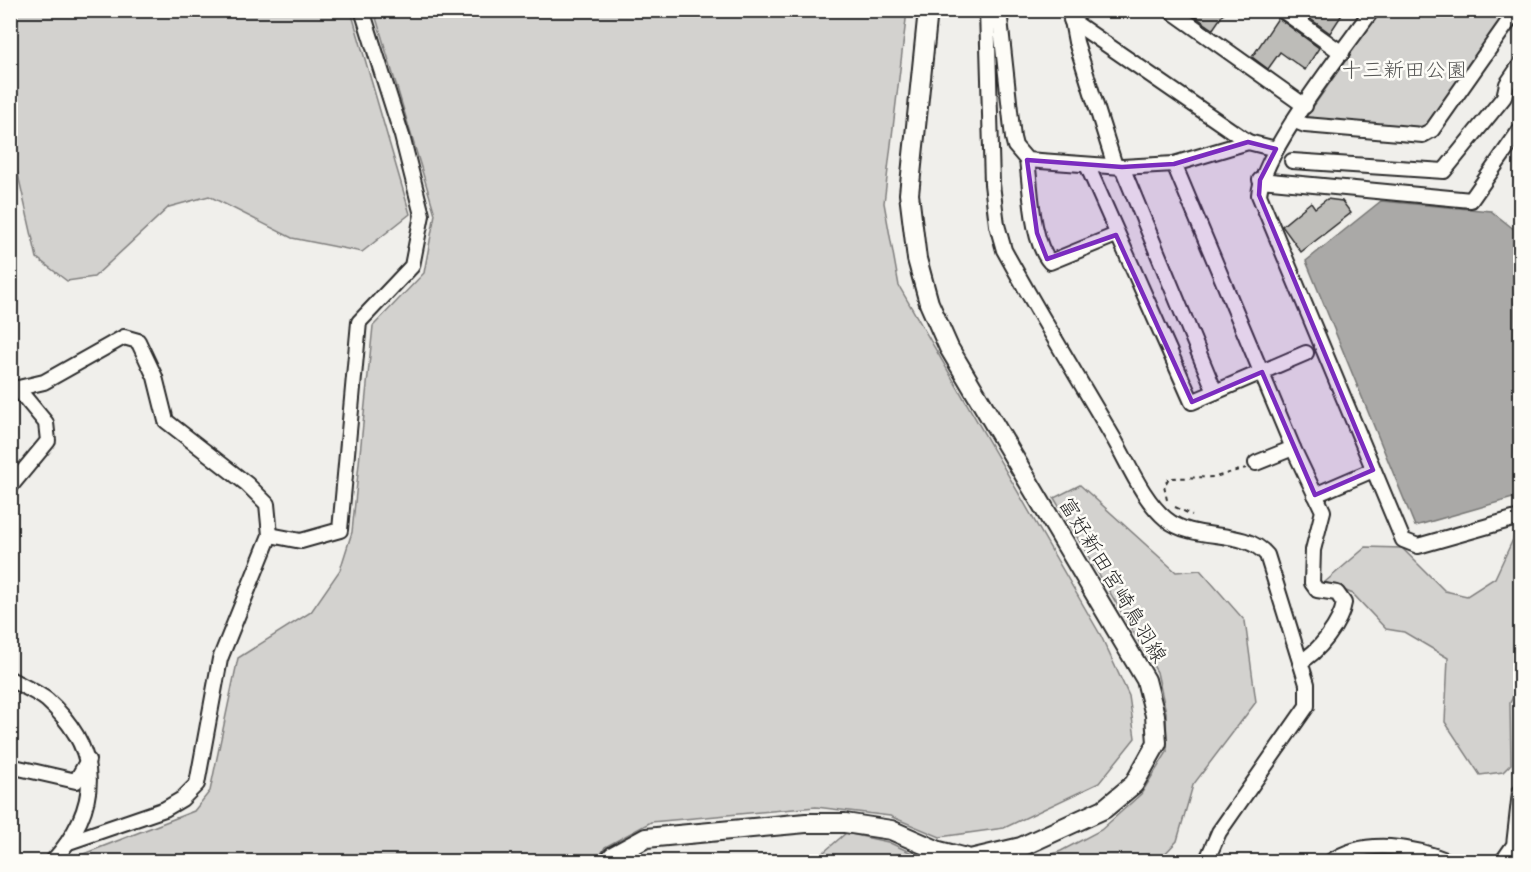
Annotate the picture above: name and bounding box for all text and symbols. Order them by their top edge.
park label: 十三新田公園 [1341,58,1467,82]
street label: 富好新田宮崎鳥羽線 [1054,493,1172,667]

